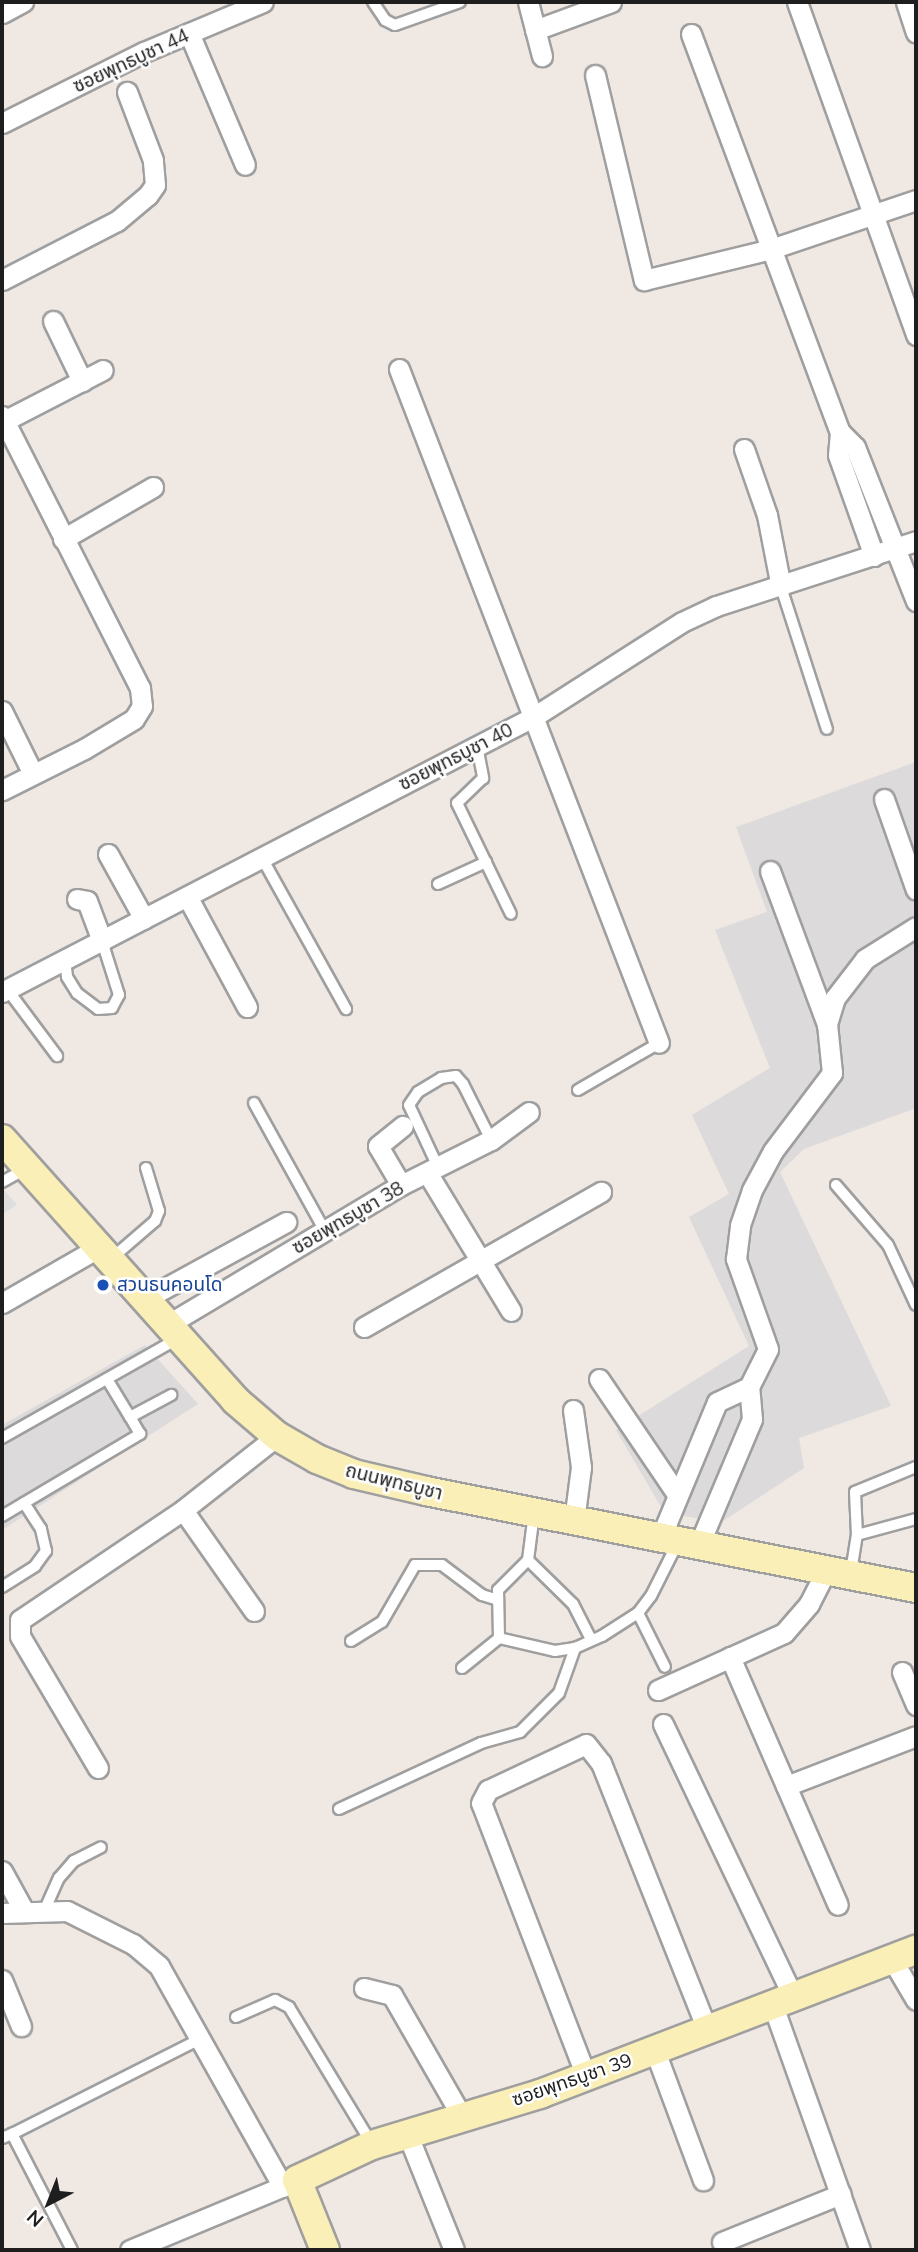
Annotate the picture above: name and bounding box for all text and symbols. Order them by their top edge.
street label: ซอยพุทธบูชา 44 [69,24,193,98]
street label: ซอยพุทธบูชา 40 [395,718,517,796]
street label: ซอยพุทธบูชา 38 [288,1177,408,1259]
place label: สวนธนคอนโด [117,1274,222,1296]
marker: สวนธนคอนโด [95,1277,111,1293]
street label: ถนนพุทธบูชา [343,1459,445,1505]
street label: ซอยพุทธบูชา 39 [509,2049,635,2111]
north arrow [14,2168,84,2238]
text: N [22,2205,48,2232]

